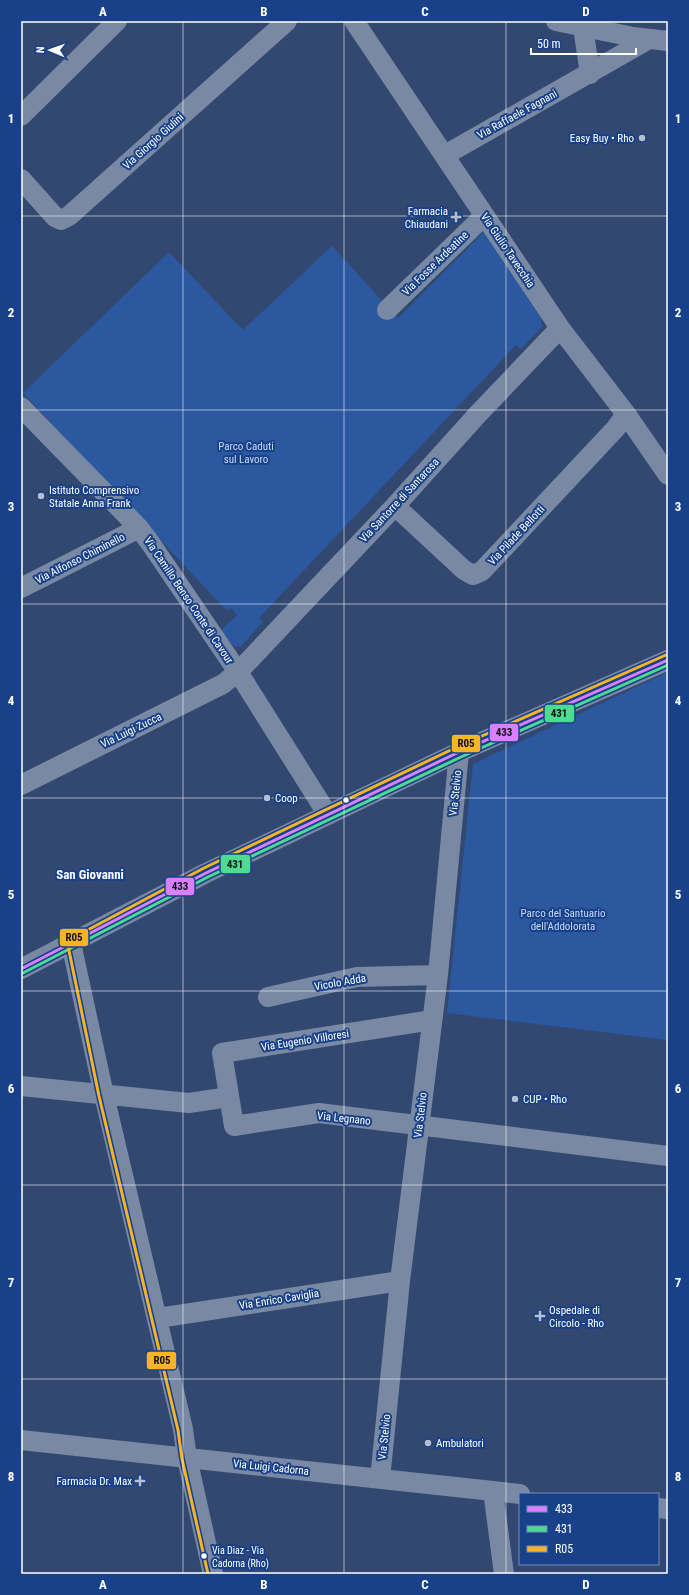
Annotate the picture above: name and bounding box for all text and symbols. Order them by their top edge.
text: A [99,4,107,19]
text: B [260,4,268,19]
text: C [421,4,429,19]
text: D [582,4,590,19]
north arrow [30,30,70,70]
scale bar [531,30,636,56]
text: 50 m [537,37,561,51]
text: N [34,46,47,53]
street label: Via Raffaele Fagnani [475,87,560,142]
text: 1 [8,111,14,126]
street label: Via Giorgio Giulini [120,111,186,172]
text: 1 [675,111,681,126]
place label: Easy Buy • Rho [570,132,634,145]
marker: Easy Buy • Rho [637,133,647,143]
place label: Farmacia Chiaudani [405,205,448,231]
street label: Via Giulio Tavecchia [478,211,537,290]
marker: Farmacia Chiaudani [451,212,461,222]
street label: Via Fosse Ardeatine [400,229,471,298]
text: 2 [8,305,15,320]
text: 2 [675,305,682,320]
park label: Parco Caduti sul Lavoro [218,440,274,466]
street label: Via Santorre di Santarosa [357,456,442,545]
place label: Istituto Comprensivo Statale Anna Frank [49,484,140,510]
marker: Istituto Comprensivo Statale Anna Frank [36,491,46,501]
text: 3 [8,499,14,514]
text: 3 [675,499,681,514]
street label: Via Pilade Bellotti [485,503,547,568]
street label: Via Alfonso Chiminello [33,530,128,587]
street label: Via Camillo Benso Conte di Cavour [141,534,236,667]
text: 4 [8,693,15,708]
text: 4 [675,693,682,708]
line badge: 431 [544,704,575,723]
text: 431 [551,707,567,720]
street label: Via Luigi Zucca [99,710,164,751]
line badge: 433 [489,723,519,742]
text: 433 [496,726,513,739]
line badge: R05 [451,734,481,753]
text: R05 [457,737,475,750]
street label: Via Stelvio [447,769,464,817]
place label: Coop [275,792,298,805]
marker: Coop [262,793,272,803]
unlabelled marker [341,795,351,805]
line badge: 431 [220,854,251,874]
text: 431 [227,858,243,871]
district label: San Giovanni [56,867,124,882]
line badge: 433 [165,877,195,896]
text: 433 [172,880,189,893]
text: 5 [8,887,15,902]
text: 5 [675,887,682,902]
park label: Parco del Santuario dell'Addolorata [521,907,606,933]
line badge: R05 [59,928,89,947]
text: R05 [65,931,83,944]
street label: Vicolo Adda [313,972,367,993]
street label: Via Eugenio Villoresi [260,1027,350,1054]
text: 6 [8,1081,15,1096]
text: 6 [675,1081,682,1096]
street label: Via Stelvio [411,1091,430,1139]
place label: CUP • Rho [523,1093,567,1106]
marker: CUP • Rho [510,1094,520,1104]
street label: Via Legnano [317,1109,372,1128]
text: 7 [8,1275,15,1290]
text: 7 [675,1275,682,1290]
street label: Via Enrico Caviglia [238,1287,320,1312]
place label: Ospedale di Circolo - Rho [549,1304,605,1330]
marker: Ospedale di Circolo - Rho [534,1310,546,1322]
line badge: R05 [146,1351,177,1370]
text: R05 [153,1354,171,1367]
street label: Via Stelvio [376,1413,393,1461]
place label: Ambulatori [436,1437,484,1450]
marker: Ambulatori [423,1438,433,1448]
street label: Via Luigi Cadorna [232,1457,310,1478]
text: 8 [8,1469,14,1484]
text: 8 [675,1469,681,1484]
place label: Farmacia Dr. Max [57,1475,132,1488]
marker: Farmacia Dr. Max [135,1476,145,1486]
legend [519,1493,659,1565]
text: 433 [555,1502,573,1516]
text: 431 [555,1522,573,1536]
text: R05 [555,1542,573,1556]
place label: Via Diaz - Via Cadorna (Rho) [212,1545,269,1570]
marker: Via Diaz - Via Cadorna (Rho) [199,1551,209,1561]
text: A [99,1577,107,1592]
text: B [260,1577,268,1592]
text: C [421,1577,429,1592]
text: D [582,1577,590,1592]

